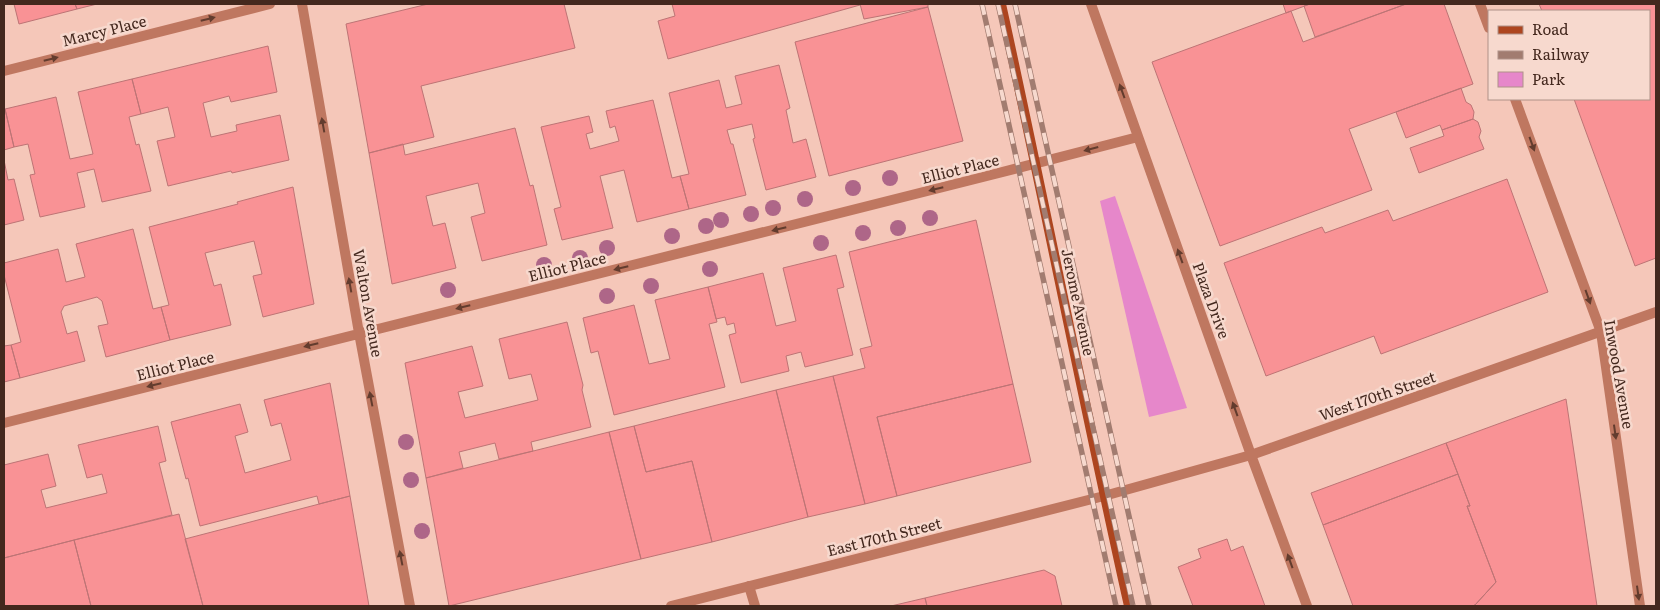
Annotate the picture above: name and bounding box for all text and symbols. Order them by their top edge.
street label: Marcy Place [59,8,149,52]
legend [1488,10,1650,100]
one-way arrow [201,15,216,23]
text: Road [1532,17,1568,40]
text: Railway [1532,42,1590,65]
one-way arrow [43,55,59,63]
text: Park [1532,67,1566,90]
one-way arrow [1118,83,1126,98]
one-way arrow [318,117,326,133]
one-way arrow [1529,137,1536,152]
one-way arrow [1083,146,1098,154]
street label: Elliot Place [919,147,1002,189]
one-way arrow [929,185,944,193]
one-way arrow [771,225,786,233]
street label: Elliot Place [526,245,609,287]
street label: Jerome Avenue [1056,246,1102,358]
street label: Walton Avenue [348,247,390,359]
one-way arrow [1176,248,1183,263]
street label: Plaza Drive [1188,259,1237,342]
one-way arrow [613,264,628,272]
one-way arrow [346,277,354,293]
one-way arrow [1584,290,1592,305]
one-way arrow [456,304,471,312]
street label: Inwood Avenue [1599,318,1641,431]
one-way arrow [304,342,319,350]
street label: Elliot Place [134,344,217,386]
street label: West 170th Street [1316,364,1438,426]
one-way arrow [146,381,161,389]
one-way arrow [367,391,375,406]
one-way arrow [1231,401,1238,416]
one-way arrow [1612,424,1620,440]
street label: East 170th Street [824,511,944,561]
one-way arrow [397,551,405,566]
one-way arrow [1286,553,1293,568]
one-way arrow [1635,585,1643,601]

